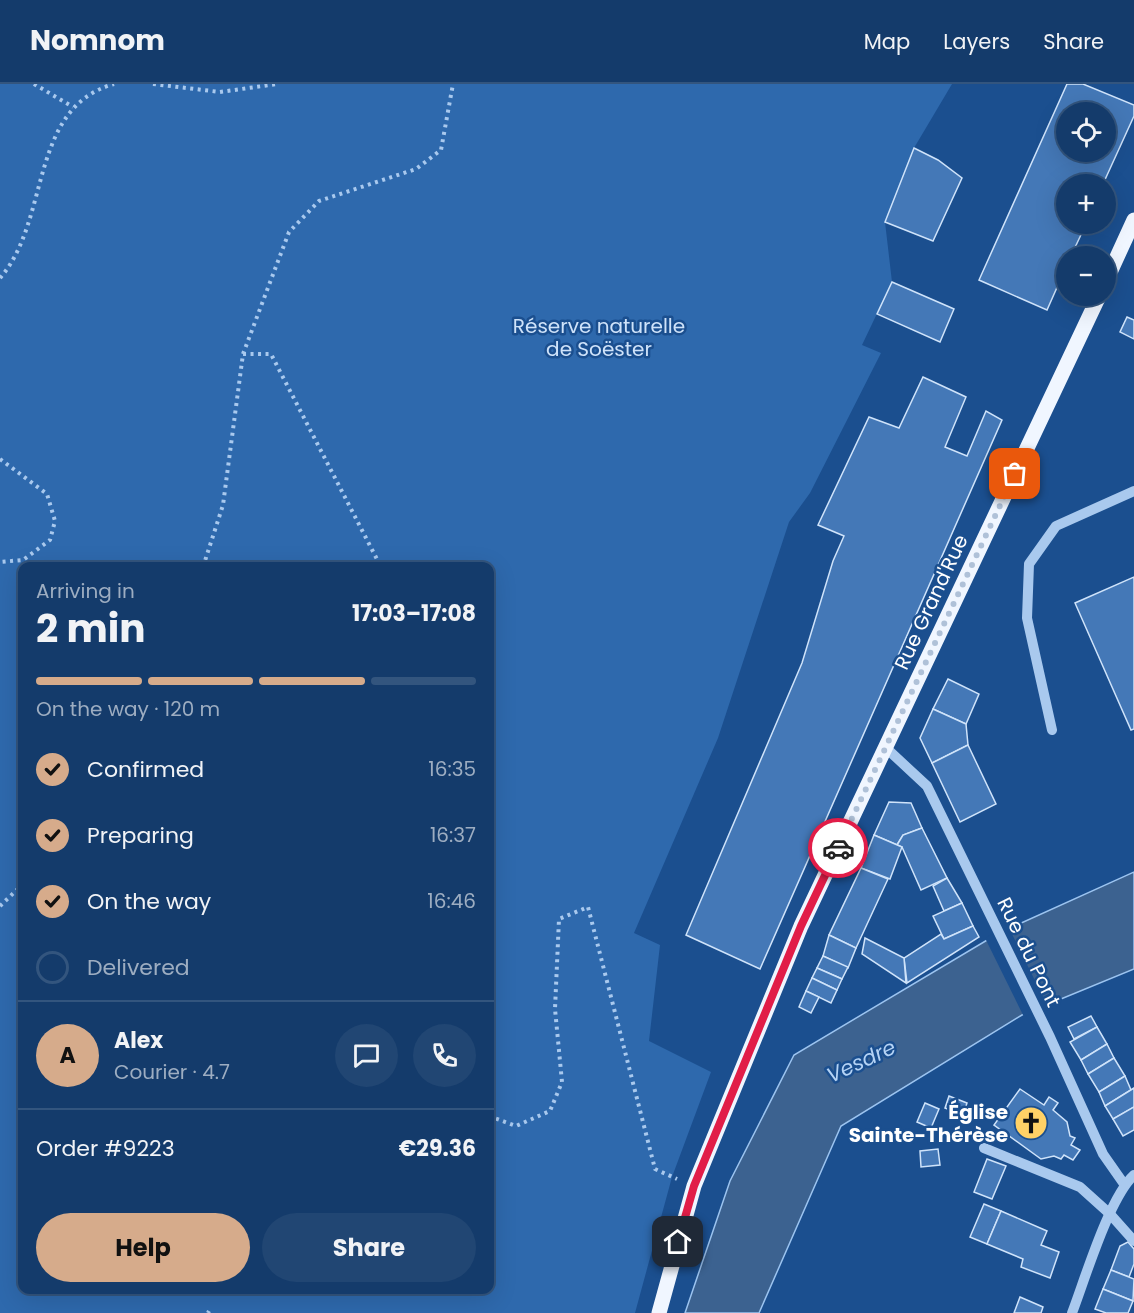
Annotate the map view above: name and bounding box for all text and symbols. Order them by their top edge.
text: Nomnom [30,21,165,60]
text: Map [864,27,910,56]
text: Layers [943,27,1010,56]
text: Share [1043,27,1104,56]
map controls [1056,102,1116,306]
button: locate [1056,102,1116,162]
button: + [1056,174,1116,234]
button: − [1056,246,1116,306]
park label: Réserve naturelle de Soëster [513,312,685,363]
pin [989,448,1040,499]
icon: bag [998,457,1031,490]
street label: Rue Grand'Rue [887,530,975,674]
text: Arriving in [36,577,135,605]
text: 17:03–17:08 [352,598,476,629]
text: 2 min [36,601,146,656]
text: On the way · 120 m [36,695,220,723]
icon: check [36,753,69,786]
text: Confirmed [87,754,204,785]
text: 16:35 [428,755,476,783]
courier [808,818,868,878]
icon: check [36,819,69,852]
text: Preparing [87,820,194,851]
text: 16:37 [430,821,476,849]
icon: car [822,832,855,865]
icon: check [36,885,69,918]
text: On the way [87,886,211,917]
text: 16:46 [427,887,476,915]
street label: Rue du Pont [990,892,1068,1012]
text: Delivered [87,952,190,983]
button: chat [335,1024,398,1087]
button: phone [413,1024,476,1087]
text: Alex [114,1025,163,1056]
water label: Vesdre [822,1032,900,1090]
text: A [59,1040,76,1071]
text: Courier · 4.7 [114,1058,230,1086]
place label: Église Sainte-Thérèse [849,1098,1008,1149]
church icon: Église Sainte-Thérèse [1013,1105,1049,1141]
text: Order #9223 [36,1133,175,1164]
text: €29.36 [399,1133,476,1164]
button: Help [36,1213,250,1282]
button: Share [262,1213,476,1282]
pin [652,1216,703,1267]
icon: home [661,1225,694,1258]

